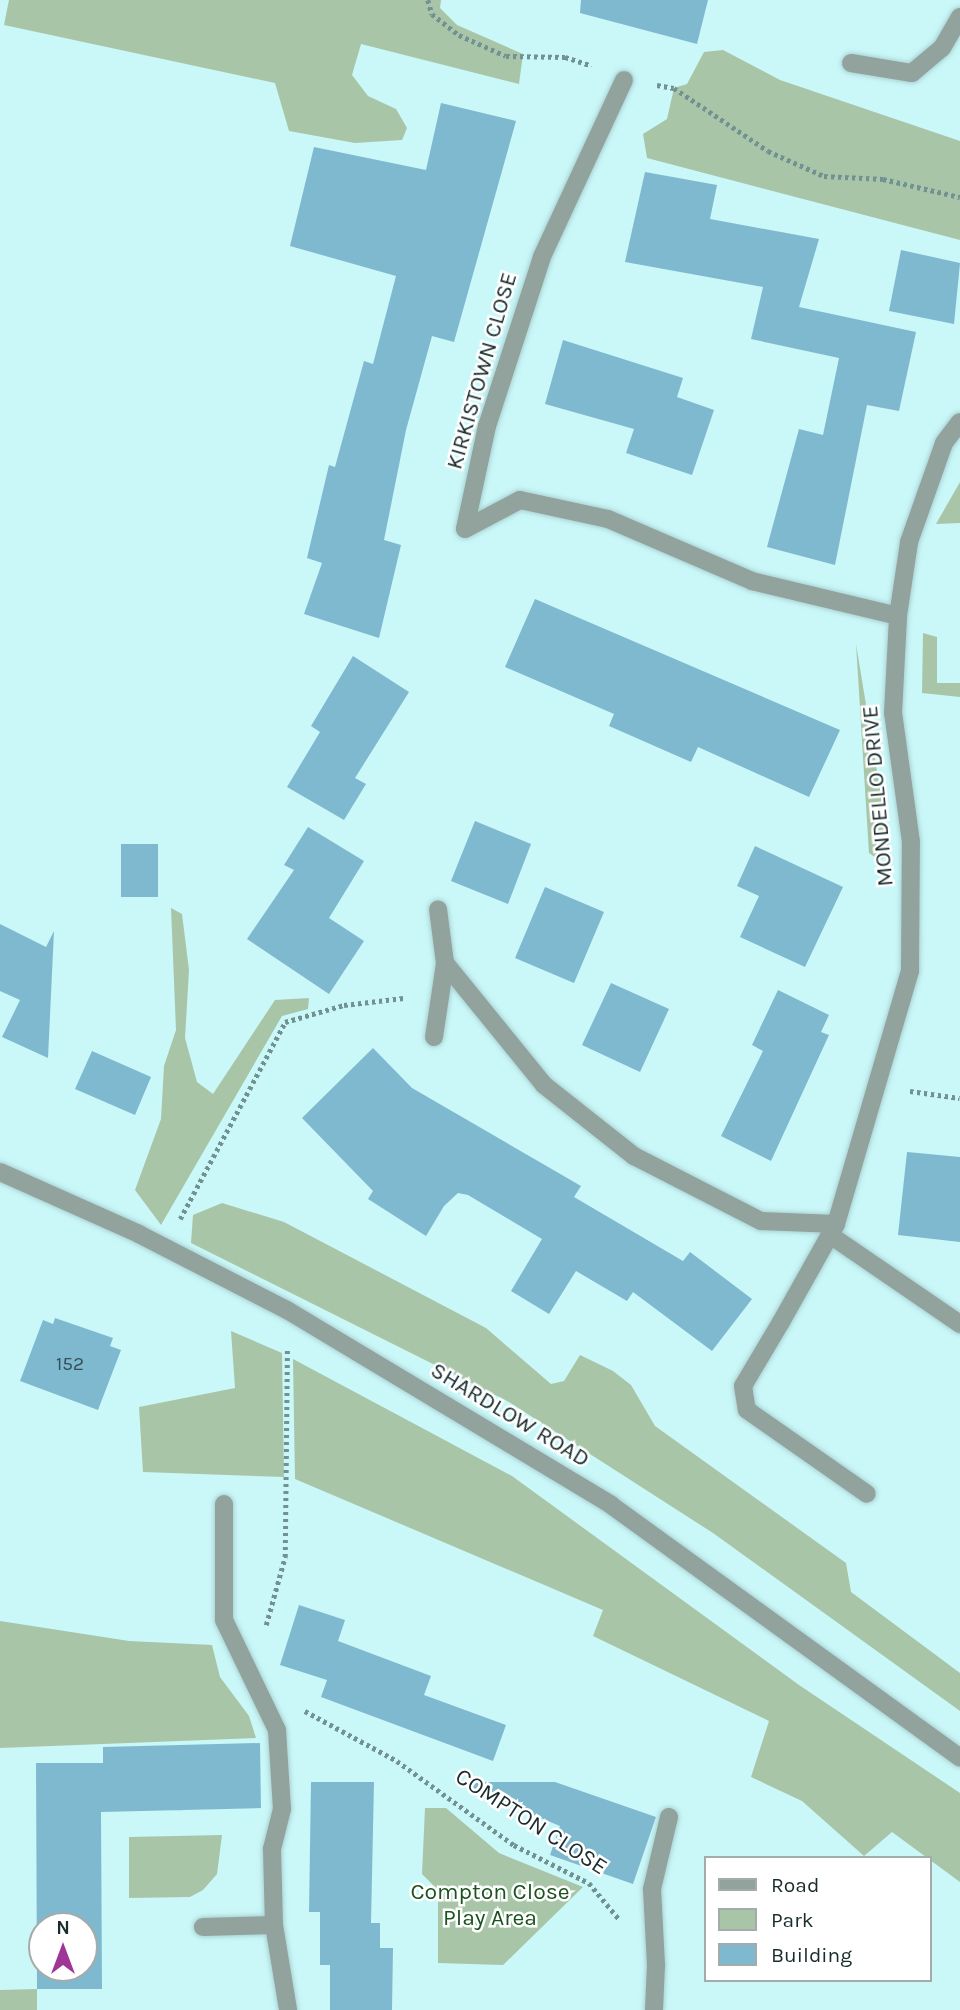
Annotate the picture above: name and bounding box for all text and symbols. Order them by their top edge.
street label: KIRKISTOWN CLOSE [441,269,523,473]
street label: MONDELLO DRIVE [856,704,900,888]
house number: 152 [56,1354,84,1376]
street label: SHARDLOW ROAD [425,1357,595,1473]
street label: COMPTON CLOSE [450,1763,612,1881]
legend [704,1856,932,1982]
text: Road [771,1873,819,1897]
park label: Compton Close Play Area [410,1878,570,1932]
text: Park [771,1908,814,1932]
north arrow [28,1912,98,1982]
text: N [56,1917,70,1939]
text: Building [771,1943,852,1967]

